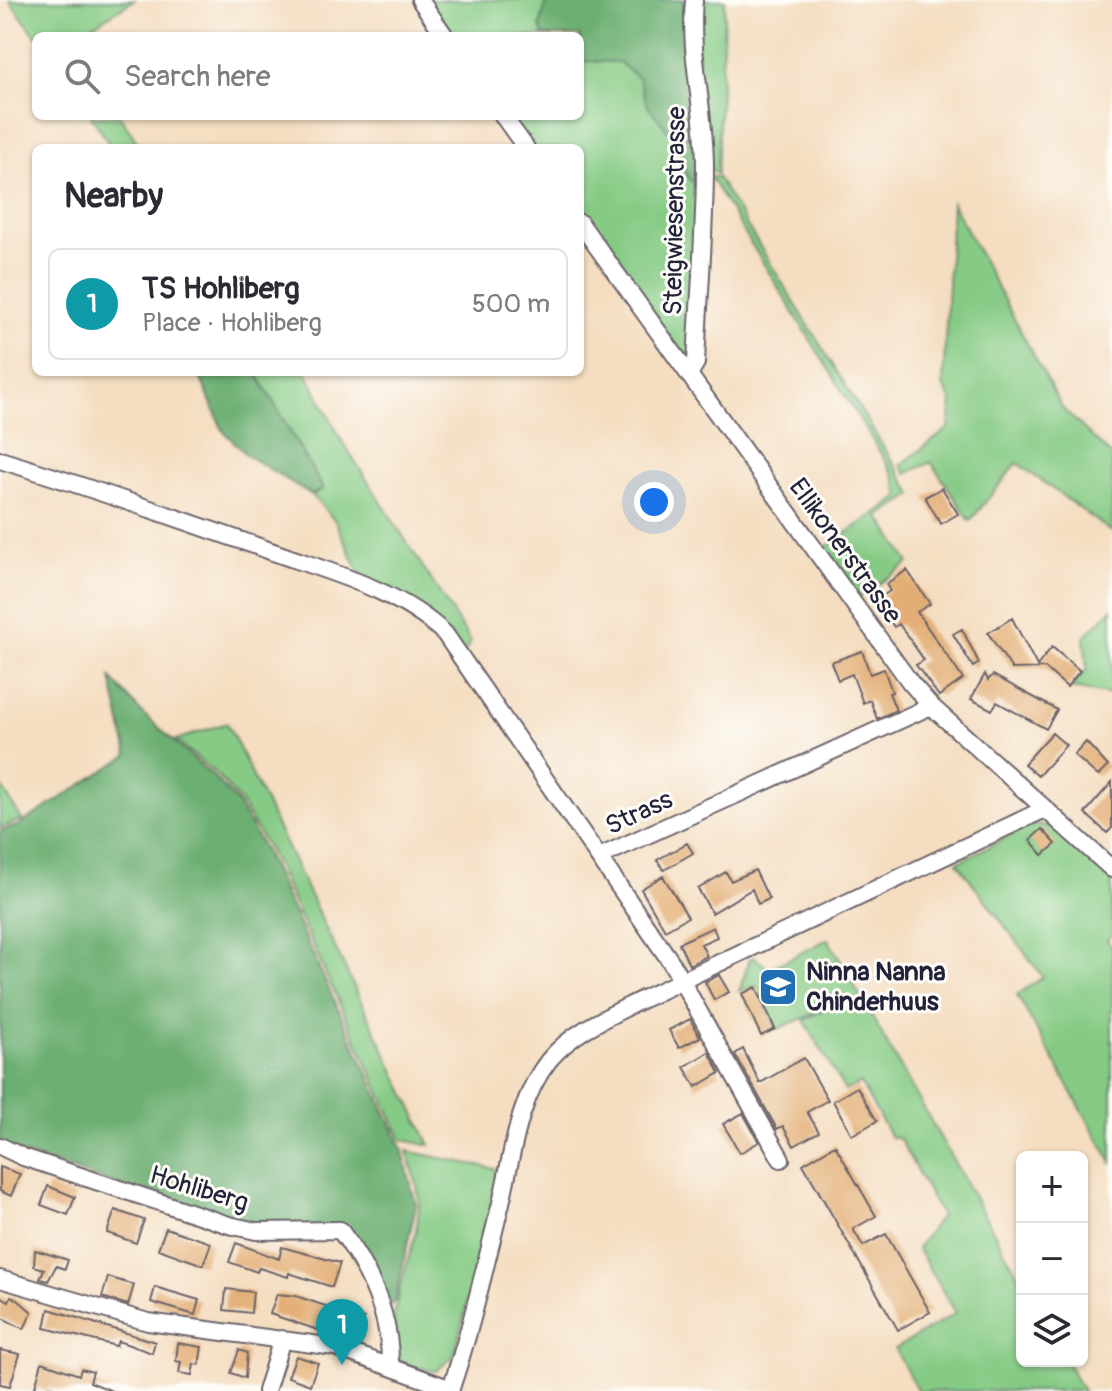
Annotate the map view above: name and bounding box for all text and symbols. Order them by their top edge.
search box [32,32,584,120]
icon: search [60,54,104,98]
text: Search here [124,58,271,95]
street label: Steigwiesenstrasse [657,106,693,316]
text: Nearby [64,175,163,218]
text: TS Hohliberg [142,270,300,307]
text: 1 [87,288,97,320]
text: 500 m [472,288,550,320]
text: Place · Hohliberg [142,307,322,339]
street label: Ellikonerstrasse [782,472,908,630]
your location [634,482,674,522]
street label: Strass [600,783,678,842]
place label: Ninna Nanna Chinderhuus [806,956,946,1018]
school or university icon: Ninna Nanna Chinderhuus [757,966,799,1008]
map controls [1016,1151,1088,1367]
button: + [1016,1151,1088,1223]
street label: Hohliberg [146,1159,252,1219]
button: − [1016,1223,1088,1295]
button: layers [1016,1295,1088,1367]
pin: 1 [316,1299,368,1365]

